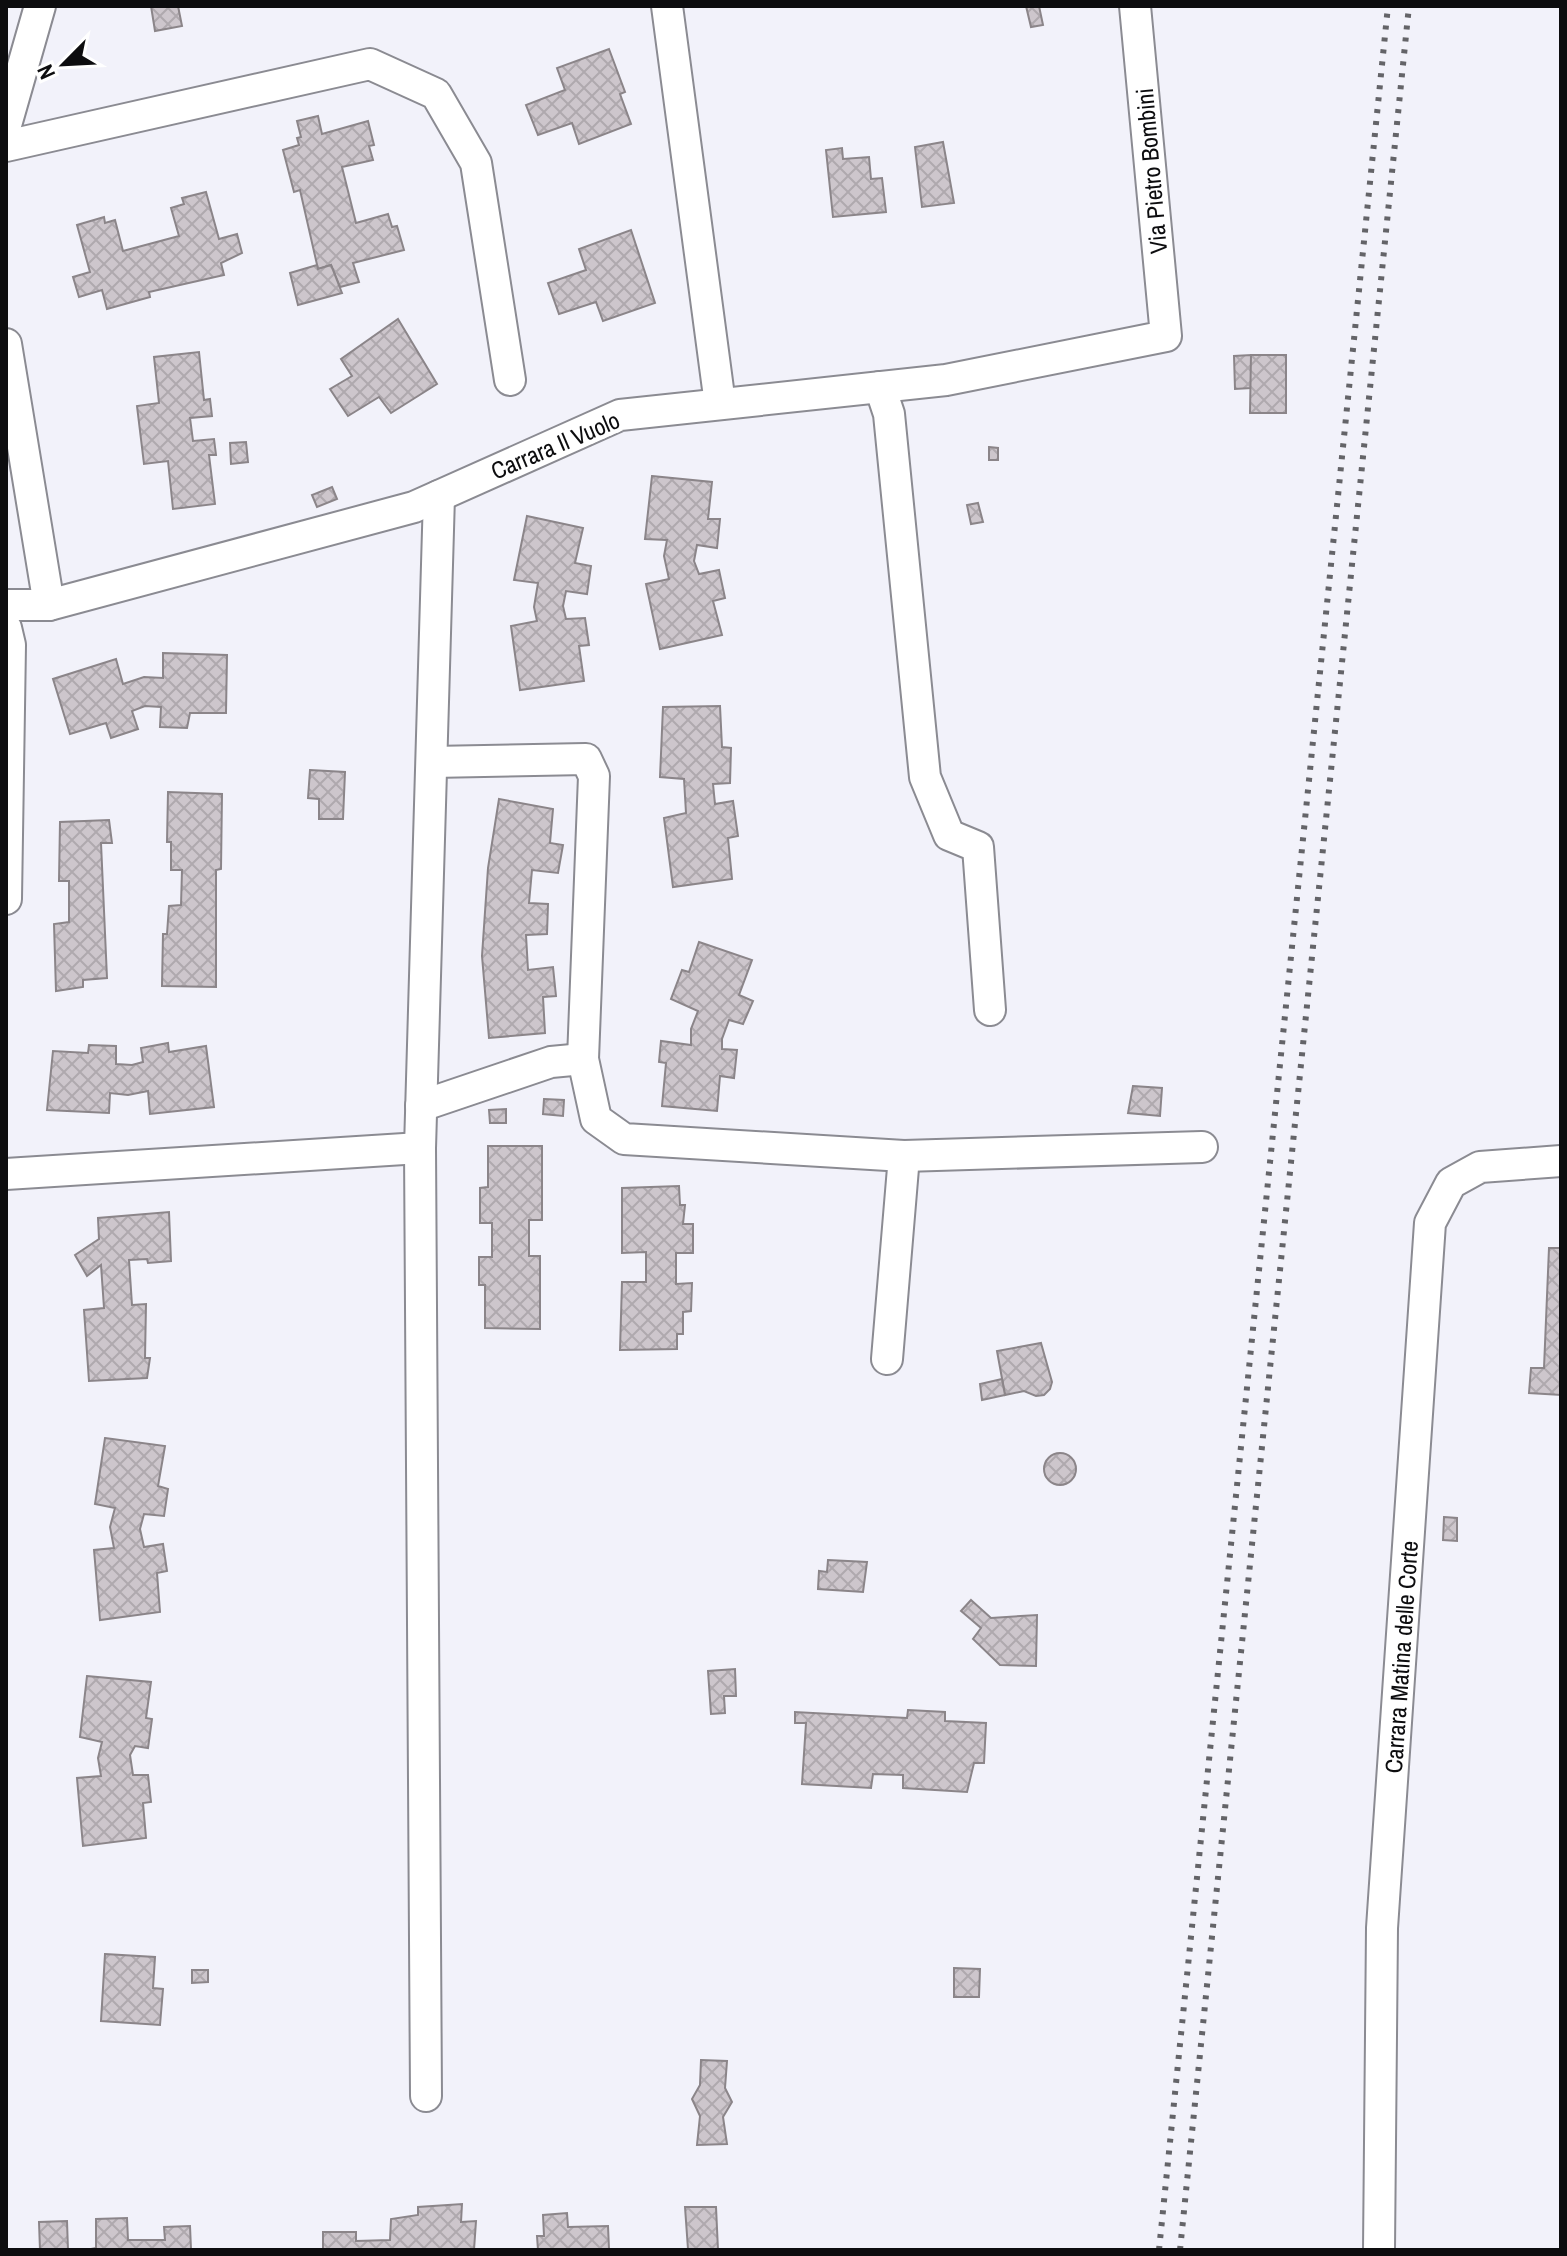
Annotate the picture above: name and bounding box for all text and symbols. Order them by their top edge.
north arrow [24,24,104,104]
text: N [29,60,62,84]
street label: Via Pietro Bombini [1128,87,1174,255]
street label: Carrara Il Vuolo [486,403,624,487]
street label: Carrara Matina delle Corte [1377,1540,1425,1774]

